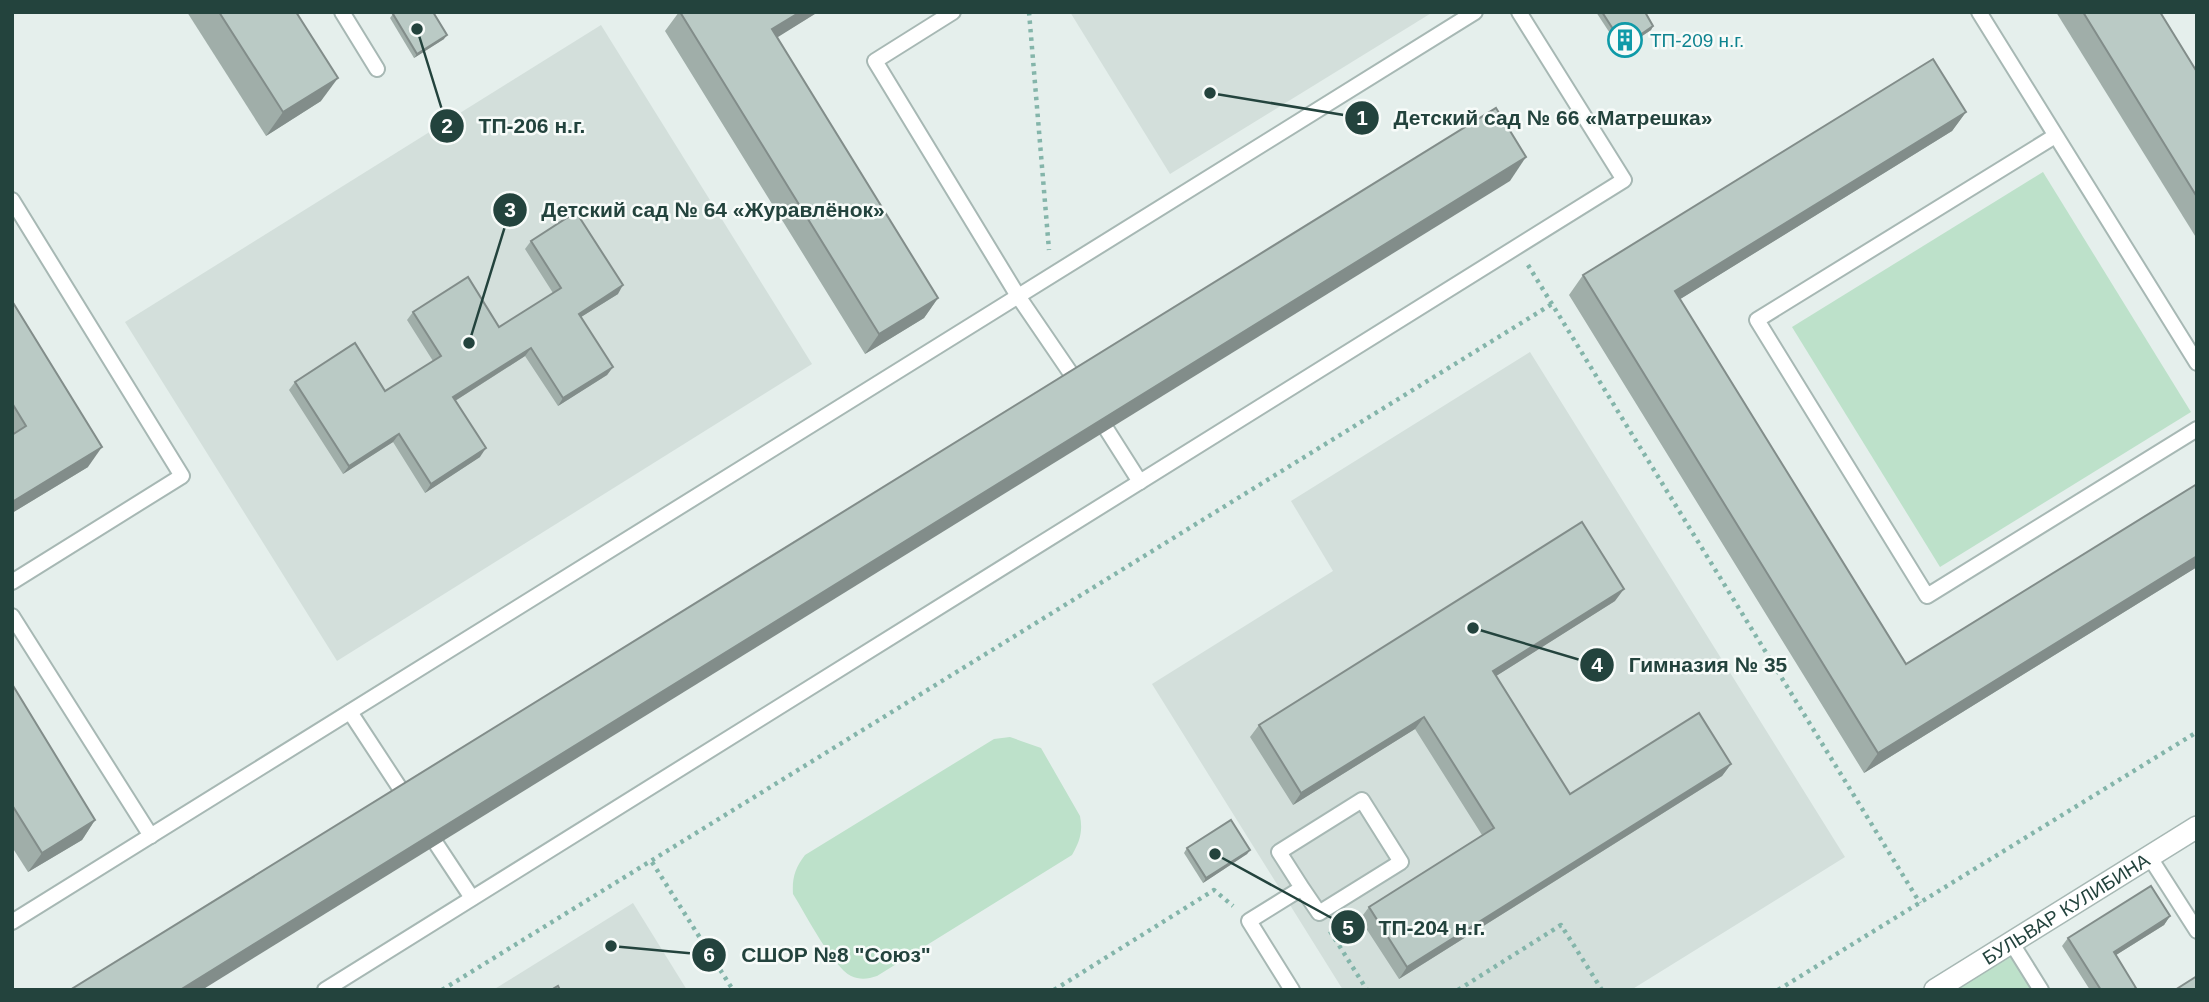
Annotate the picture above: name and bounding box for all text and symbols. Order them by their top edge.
building icon: ТП-209 н.г. [1606,21,1644,59]
place label: ТП-209 н.г. [1650,30,1744,51]
callout: Детский сад № 66 «Матрешка» [1345,97,1727,139]
callout: ТП-206 н.г. [429,105,599,147]
text: 1 [1356,106,1368,129]
text: Детский сад № 66 «Матрешка» [1394,106,1712,129]
text: 2 [441,114,453,137]
text: ТП-206 н.г. [479,114,585,137]
callout: Детский сад № 64 «Журавлёнок» [492,189,899,231]
text: 3 [504,198,516,221]
text: Детский сад № 64 «Журавлёнок» [541,198,885,221]
callout: Гимназия № 35 [1580,644,1801,686]
text: 4 [1591,653,1603,676]
text: Гимназия № 35 [1629,653,1788,676]
street label: БУЛЬВАР КУЛИБИНА [1979,849,2154,969]
callout: ТП-204 н.г. [1330,906,1500,948]
text: 5 [1342,916,1354,939]
text: ТП-204 н.г. [1379,916,1485,939]
callout: СШОР №8 "Союз" [692,934,945,976]
text: 6 [703,943,715,966]
text: СШОР №8 "Союз" [741,943,931,966]

